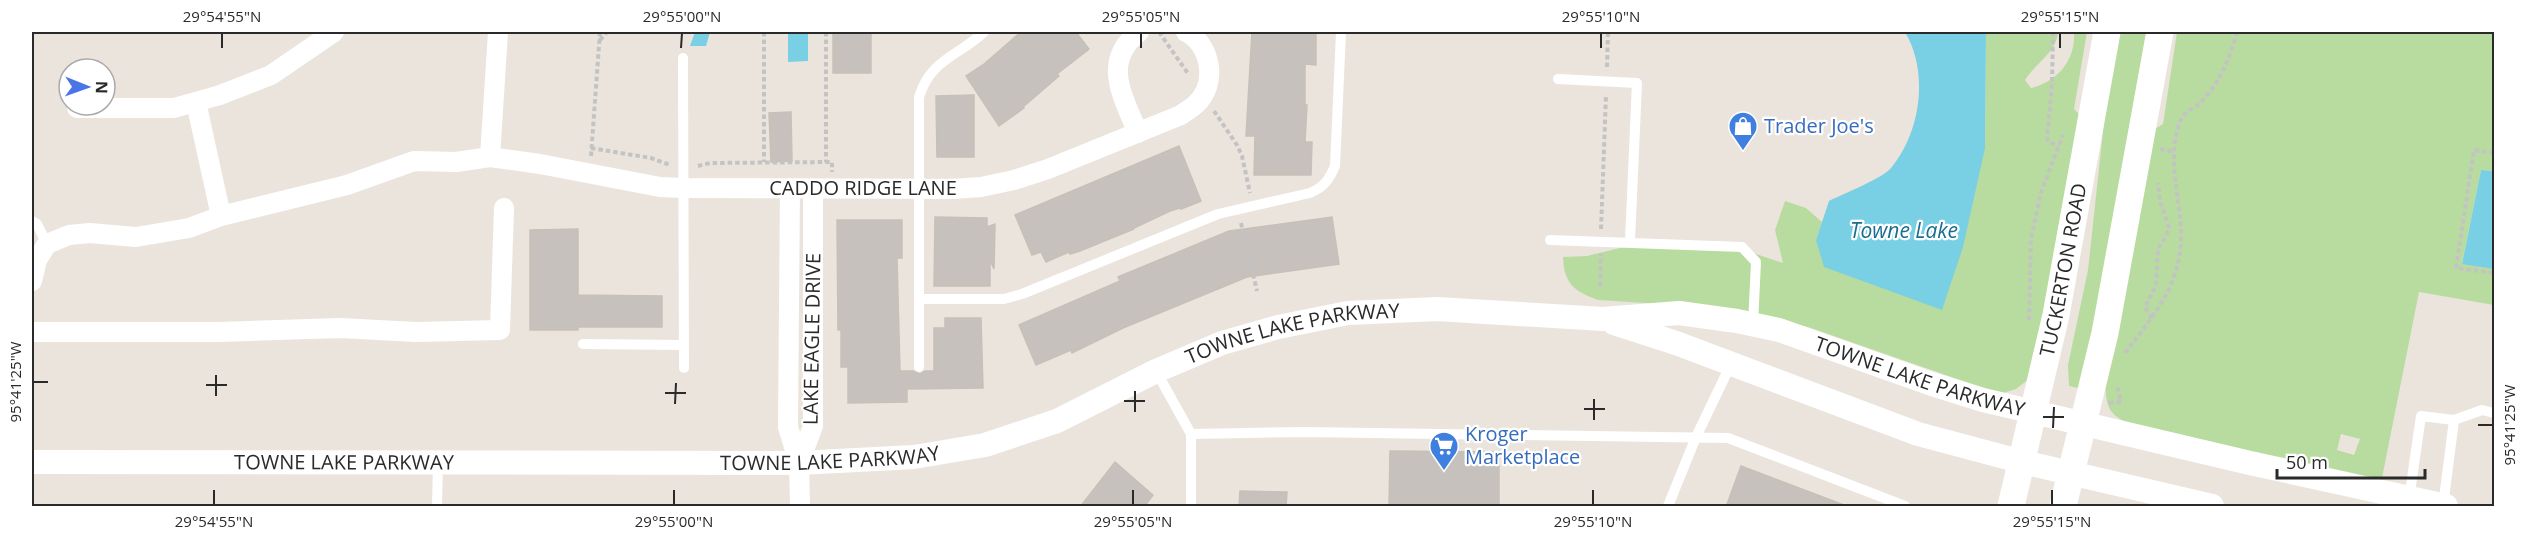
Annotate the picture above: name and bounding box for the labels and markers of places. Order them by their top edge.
shop icon: Trader Joe's [1727,110,1759,152]
place label: Trader Joe's [1764,112,1874,139]
place label: Kroger Marketplace [1465,420,1580,470]
supermarket icon: Kroger Marketplace [1428,430,1460,472]

